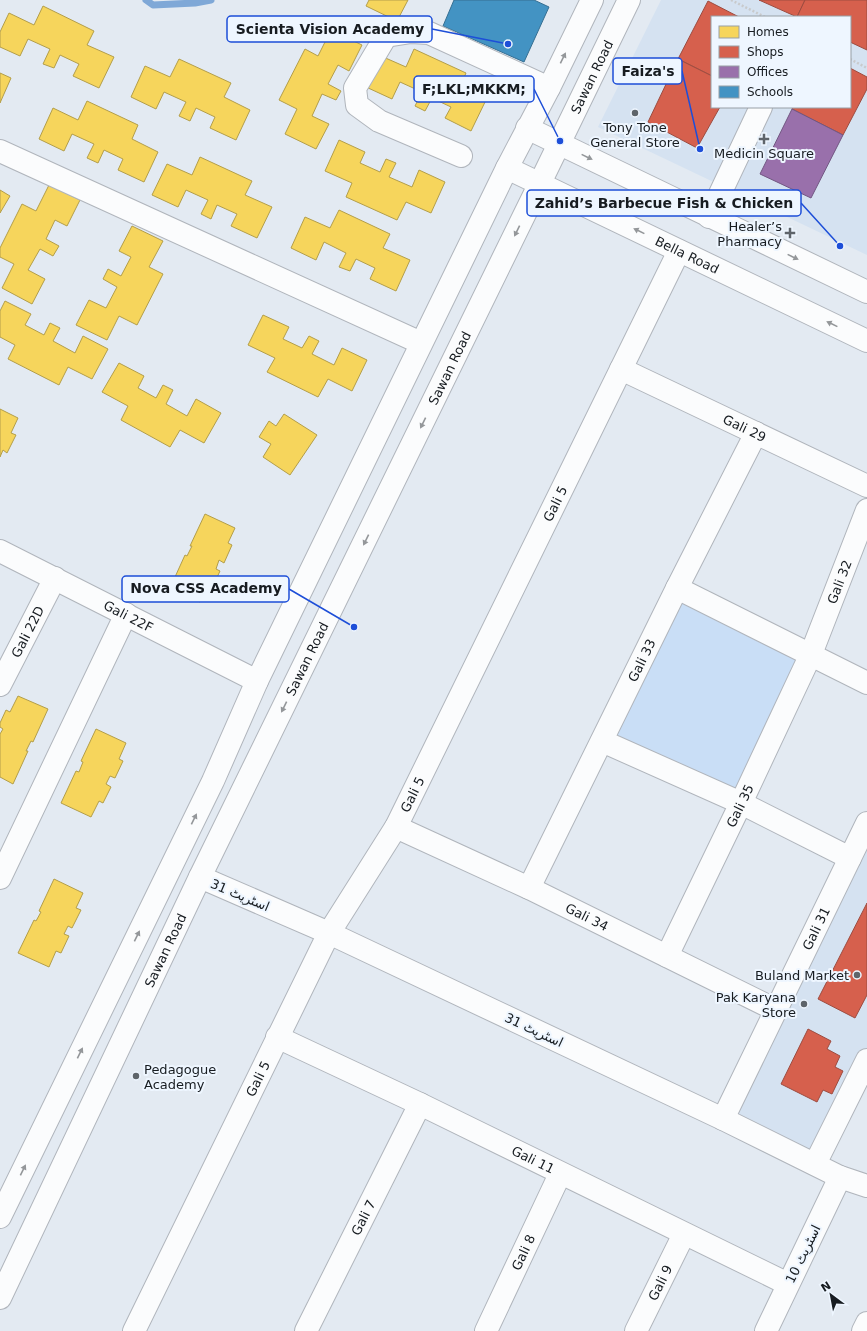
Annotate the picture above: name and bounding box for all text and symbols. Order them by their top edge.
callout: Scienta Vision Academy [227,16,432,42]
legend [711,16,851,108]
text: Scienta Vision Academy [236,21,424,37]
text: Homes [747,25,789,39]
street label: Sawan Road [567,38,616,116]
text: Shops [747,45,783,59]
one-way arrow [560,53,567,64]
callout: Faiza's [613,58,682,84]
text: Faiza's [621,63,675,79]
text: Offices [747,65,788,79]
callout: F;LKL;MKKM; [414,76,534,102]
text: F;LKL;MKKM; [422,81,526,97]
text: Schools [747,85,793,99]
marker: Tony Tone General Store [630,108,640,118]
place label: Tony Tone General Store [590,120,680,150]
marker: Medicin Square [759,134,769,144]
place label: Medicin Square [714,146,814,161]
one-way arrow [582,154,593,160]
callout: Zahid’s Barbecue Fish & Chicken [527,190,801,216]
text: Zahid’s Barbecue Fish & Chicken [535,195,793,211]
place label: Healer’s Pharmacy [717,219,782,249]
one-way arrow [514,225,520,237]
one-way arrow [633,228,645,234]
marker: Healer’s Pharmacy [785,228,795,238]
street label: Bella Road [653,233,722,276]
one-way arrow [787,254,798,260]
one-way arrow [826,321,838,327]
street label: Sawan Road [425,329,474,407]
street label: Gali 29 [721,411,769,444]
one-way arrow [420,417,426,429]
street label: Gali 5 [540,483,570,524]
one-way arrow [363,534,369,546]
street label: Gali 32 [824,558,854,606]
callout: Nova CSS Academy [122,576,289,602]
text: Nova CSS Academy [130,580,282,596]
street label: Gali 22F [101,597,156,635]
street label: Gali 22D [8,603,47,660]
street label: Sawan Road [283,620,331,698]
street label: Gali 33 [624,636,658,684]
one-way arrow [281,701,287,712]
street label: Gali 5 [397,774,427,815]
street label: Gali 35 [723,782,756,830]
one-way arrow [191,814,197,825]
street label: اسٹریٹ 31 [208,876,272,915]
street label: Gali 34 [563,900,611,934]
street label: Gali 31 [799,904,833,952]
street label: Sawan Road [141,911,189,990]
one-way arrow [134,930,140,942]
place label: Buland Market [755,968,849,983]
marker: Buland Market [852,970,862,980]
place label: Pak Karyana Store [716,990,796,1020]
marker: Pak Karyana Store [799,999,809,1009]
street label: اسٹریٹ 31 [502,1010,566,1051]
one-way arrow [77,1047,83,1059]
street label: Gali 5 [243,1058,273,1099]
place label: Pedagogue Academy [144,1062,216,1092]
marker: Pedagogue Academy [131,1071,141,1081]
street label: Gali 11 [509,1143,557,1176]
one-way arrow [20,1164,26,1176]
street label: Gali 7 [348,1197,378,1238]
street label: اسٹریٹ 10 [783,1223,824,1286]
street label: Gali 8 [508,1232,538,1273]
street label: Gali 9 [645,1262,675,1303]
north arrow [811,1275,851,1315]
text: N [819,1279,833,1295]

